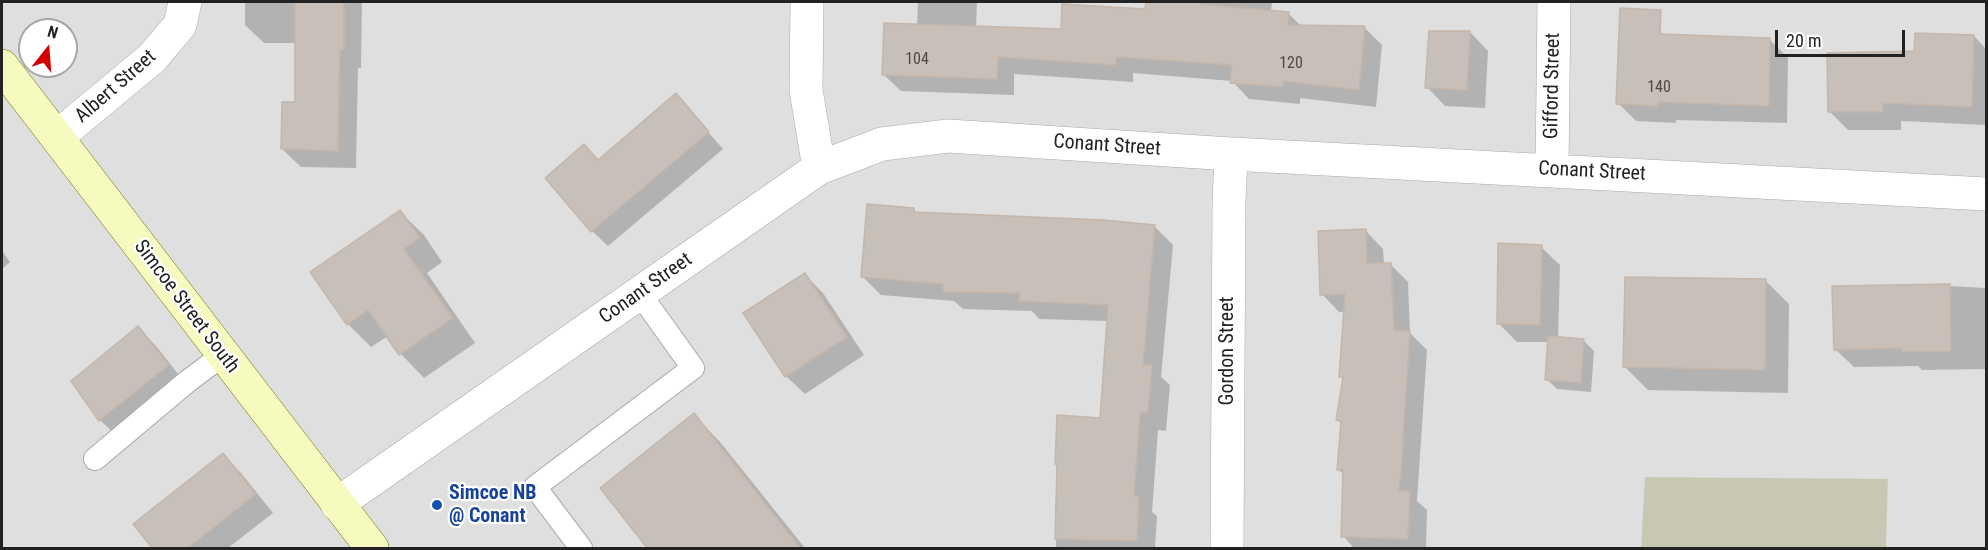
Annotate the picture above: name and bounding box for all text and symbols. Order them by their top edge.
north arrow [18,18,78,78]
scale bar [1778,18,1908,56]
text: N [45,22,60,43]
text: 20 m [1786,30,1821,51]
street label: Gifford Street [1540,33,1566,139]
street label: Albert Street [71,45,161,129]
house number: 104 [905,50,929,70]
house number: 120 [1279,54,1303,74]
house number: 140 [1647,78,1671,98]
street label: Conant Street [1052,130,1162,162]
street label: Conant Street [1538,157,1646,187]
street label: Simcoe Street South [128,236,244,378]
street label: Conant Street [595,248,697,330]
street label: Gordon Street [1216,297,1240,405]
place label: Simcoe NB @ Conant [449,482,536,529]
marker: Simcoe NB @ Conant [430,498,444,512]

